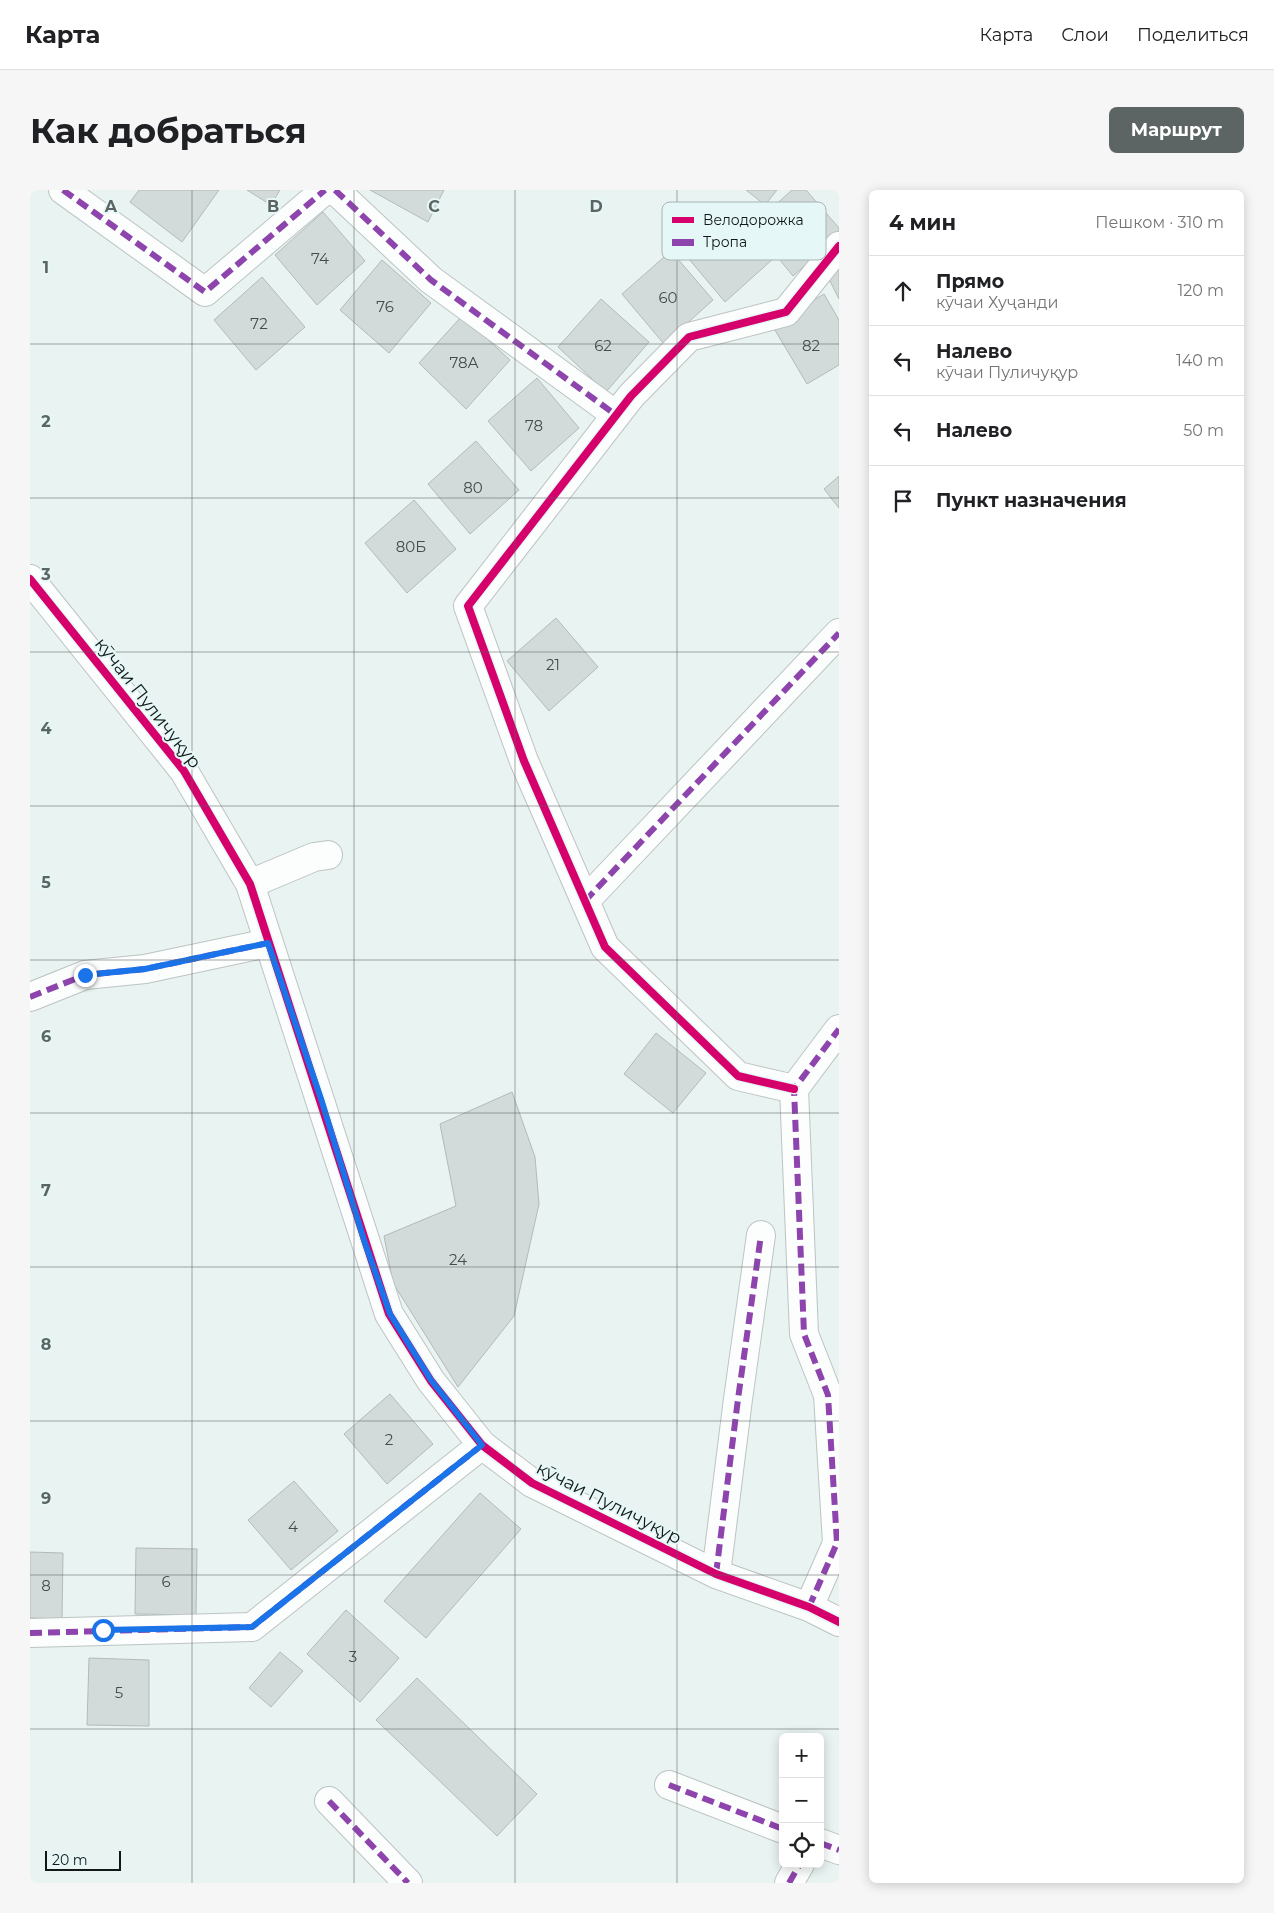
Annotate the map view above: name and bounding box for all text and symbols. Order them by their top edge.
text: Карта [25,20,100,49]
text: Карта [979,24,1033,46]
text: Слои [1061,24,1109,46]
text: Поделиться [1137,24,1249,46]
button: Маршрут [1109,107,1244,153]
text: Как добраться [30,109,307,152]
text: A [104,197,118,216]
text: B [267,197,279,216]
text: C [428,197,440,216]
text: D [589,197,603,216]
legend [662,202,826,260]
text: 4 мин [889,210,956,235]
text: Велодорожка [703,211,804,229]
text: Пешком · 310 m [1095,213,1224,232]
text: Тропа [703,233,747,251]
house number: 74 [311,249,329,268]
text: 1 [43,258,49,277]
text: Прямо [936,270,1004,293]
icon: ahead [889,277,917,305]
text: 120 m [1177,281,1224,300]
house number: 60 [658,288,678,307]
text: кӯчаи Хуҷанди [936,293,1058,312]
house number: 76 [376,297,394,316]
house number: 72 [250,314,268,333]
house number: 62 [594,336,612,355]
house number: 82 [802,336,820,355]
text: Налево [936,340,1012,363]
icon: left [889,347,917,375]
text: 140 m [1176,351,1224,370]
house number: 78А [449,353,479,372]
text: кӯчаи Пуличуқур [936,363,1078,382]
text: 2 [41,412,51,431]
house number: 78 [525,416,543,435]
icon: left [889,417,917,445]
text: Налево [936,419,1012,442]
text: 50 m [1183,421,1224,440]
house number: 80 [463,478,483,497]
icon: arrive [889,487,917,515]
text: Пункт назначения [936,489,1127,512]
house number: 80Б [396,537,426,556]
text: 3 [40,565,51,584]
street label: кӯчаи Пуличуқур [90,633,206,773]
house number: 21 [546,655,560,674]
text: 4 [40,719,52,738]
text: 5 [41,873,51,892]
route end [74,964,97,987]
text: 6 [41,1027,51,1046]
text: 7 [41,1181,51,1200]
house number: 24 [449,1250,467,1269]
text: 8 [41,1335,51,1354]
house number: 2 [385,1430,393,1449]
street label: кӯчаи Пуличуқур [533,1457,685,1549]
text: 9 [41,1489,51,1508]
house number: 4 [288,1517,298,1536]
house number: 6 [161,1572,171,1591]
house number: 8 [41,1576,51,1595]
route start [92,1619,115,1642]
house number: 3 [349,1647,357,1666]
house number: 5 [115,1683,123,1702]
map controls [779,1733,824,1868]
button: + [779,1733,824,1778]
button: − [779,1778,824,1823]
button: locate [779,1823,824,1868]
scale bar [45,1848,121,1871]
text: 20 m [52,1851,88,1869]

